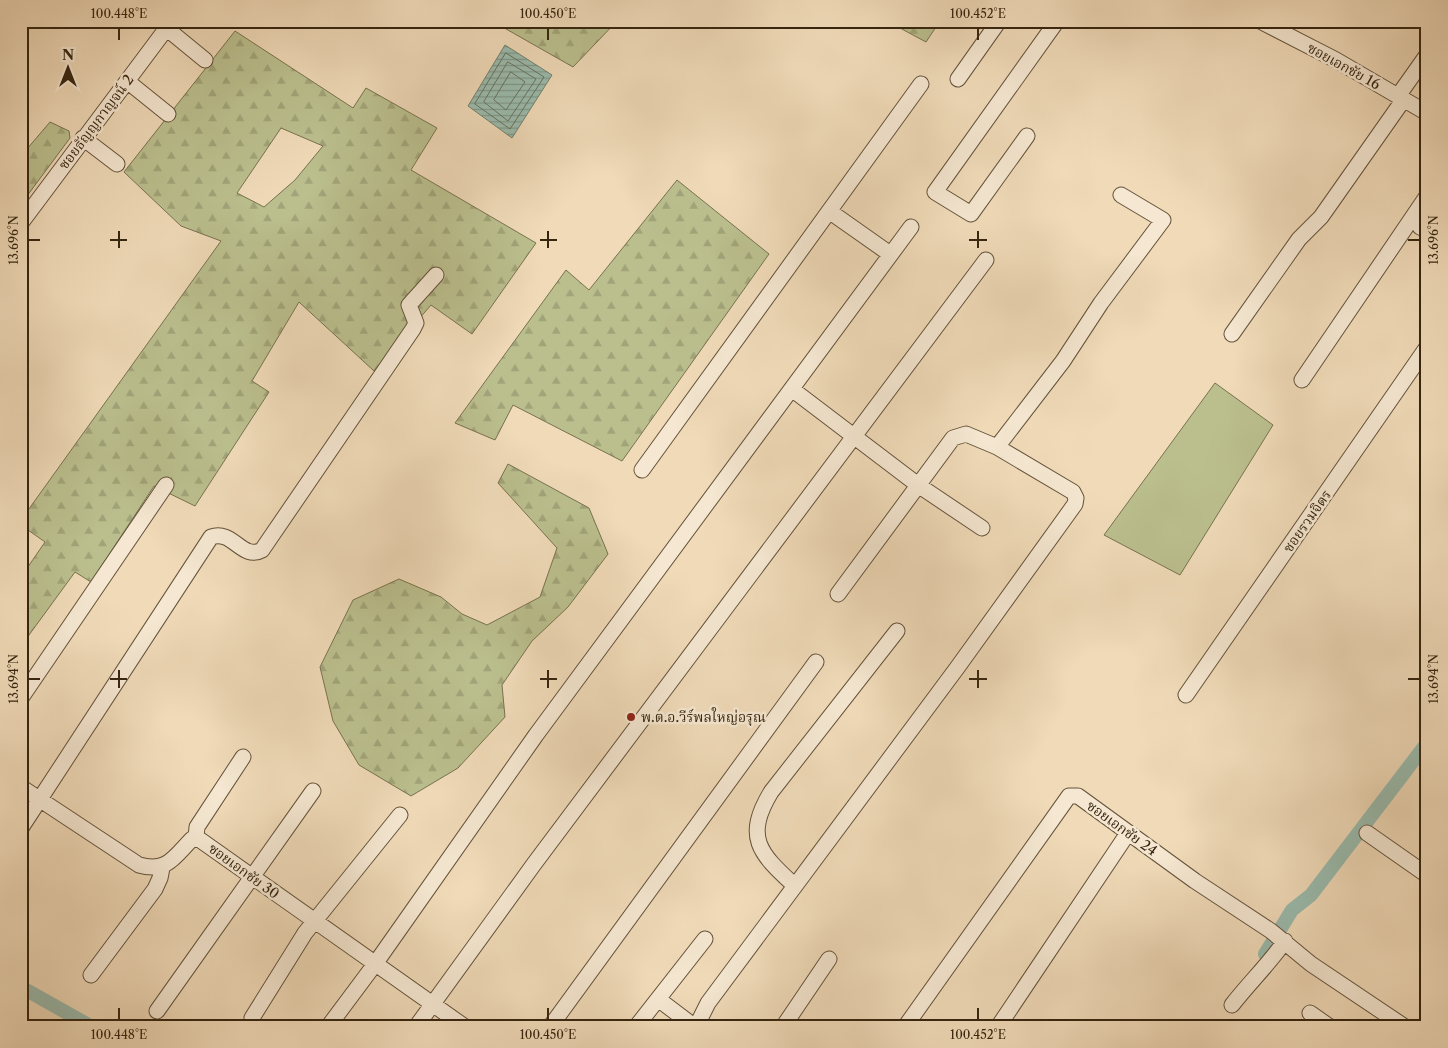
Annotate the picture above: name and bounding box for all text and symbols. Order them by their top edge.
text: 100.448°E [91,6,147,21]
text: 100.450°E [520,6,576,21]
text: 100.452°E [950,6,1006,21]
street label: ซอยเอกชัย 16 [1304,39,1384,93]
north arrow [42,42,92,92]
text: N [62,46,74,64]
street label: ซอยธัญญกาญจน์ 2 [54,71,138,173]
text: 13.696°N [6,215,21,265]
text: 13.696°N [1426,215,1441,265]
street label: ซอยรวมจิตร [1279,486,1335,556]
text: 13.694°N [6,654,21,704]
text: 13.694°N [1426,654,1441,704]
place label: พ.ต.อ.วีร์พลใหญ่อรุณ [641,707,766,726]
marker: พ.ต.อ.วีร์พลใหญ่อรุณ [625,711,637,723]
street label: ซอยเอกชัย 24 [1083,796,1161,860]
street label: ซอยเอกชัย 30 [205,839,283,903]
text: 100.448°E [91,1027,147,1042]
text: 100.450°E [520,1027,576,1042]
text: 100.452°E [950,1027,1006,1042]

